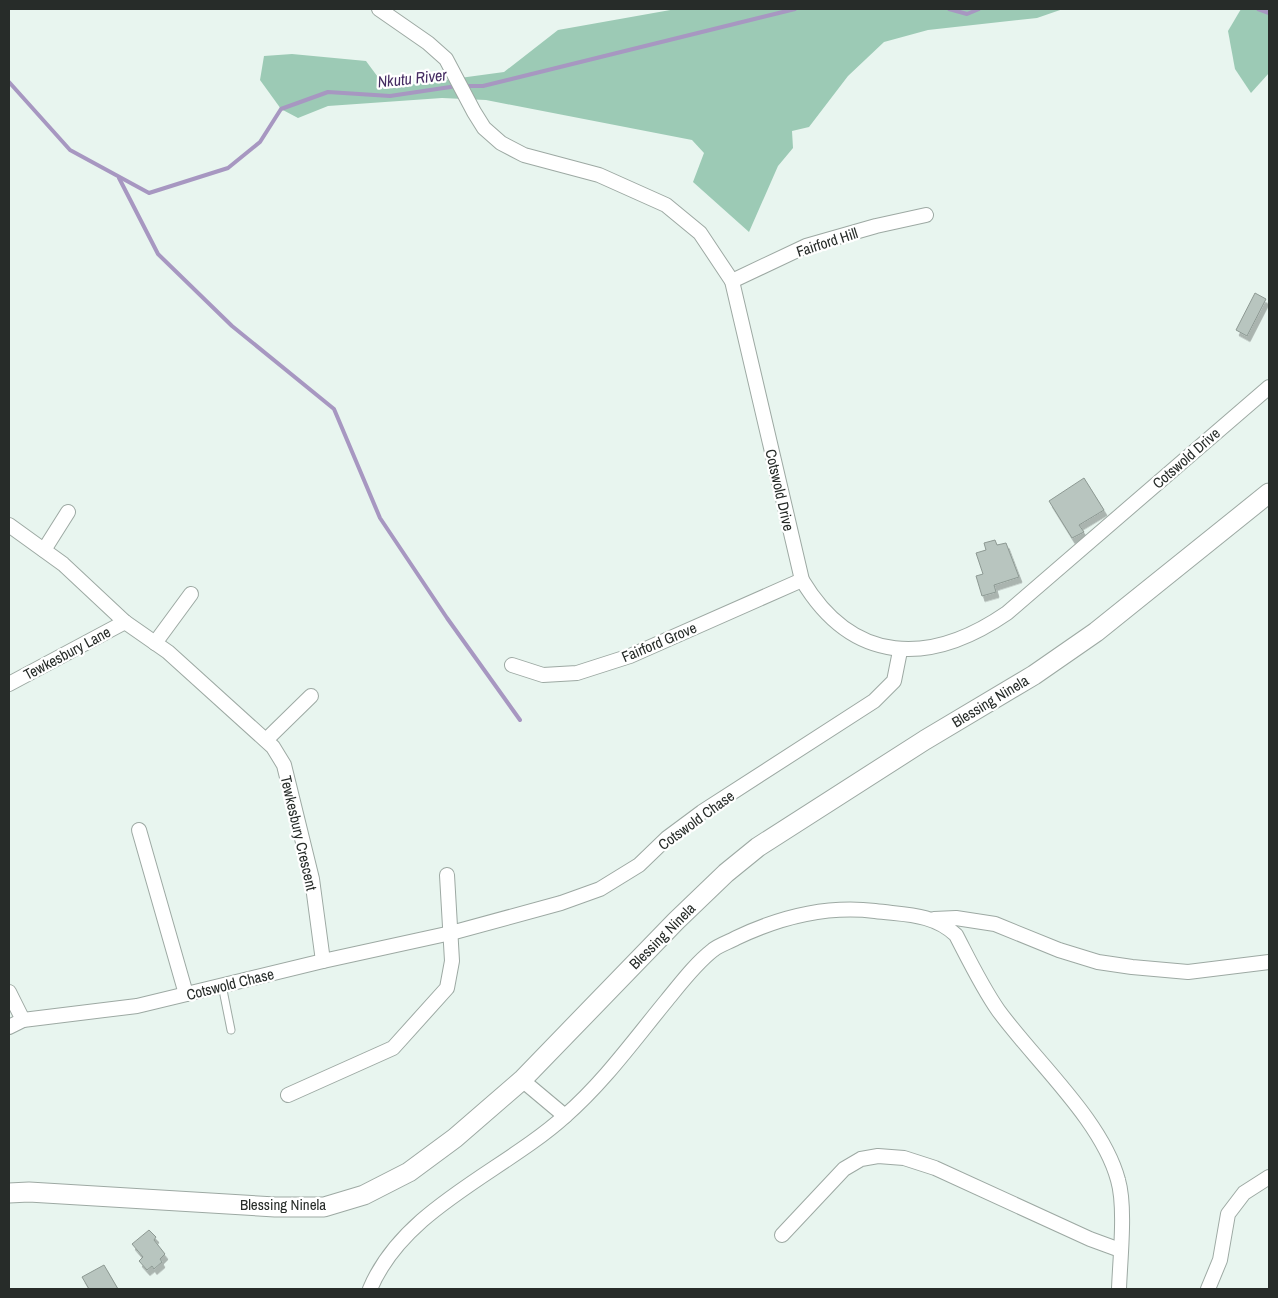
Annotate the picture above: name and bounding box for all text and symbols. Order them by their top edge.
water label: Nkutu River [376,63,448,93]
street label: Fairford Hill [793,222,861,262]
street label: Cotswold Drive [1148,423,1224,493]
street label: Cotswold Drive [760,447,800,533]
street label: Fairford Grove [618,617,700,667]
street label: Tewkesbury Lane [20,621,114,685]
street label: Blessing Ninela [948,670,1032,732]
street label: Tewkesbury Crescent [276,773,323,893]
street label: Cotswold Chase [654,785,739,855]
street label: Blessing Ninela [624,898,700,974]
street label: Cotswold Chase [184,963,276,1005]
street label: Blessing Ninela [240,1194,326,1215]

